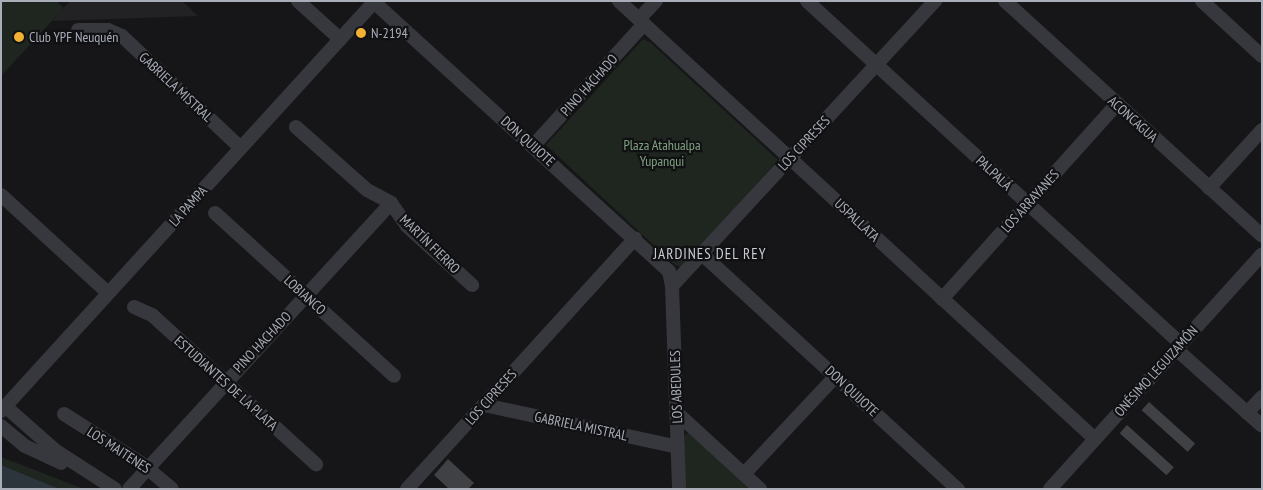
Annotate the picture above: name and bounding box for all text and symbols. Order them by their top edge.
place label: N-2194 [371,25,408,41]
marker: N-2194 [355,27,367,39]
place label: Club YPF Neuquén [29,29,119,45]
marker: Club YPF Neuquén [13,31,25,43]
street label: GABRIELA MISTRAL [136,49,216,125]
street label: PINO HACHADO [557,51,621,119]
street label: ACONCAGUA [1105,92,1161,146]
street label: DON QUIJOTE [498,112,558,170]
street label: LOS CIPRESES [775,112,833,174]
park label: Plaza Atahualpa Yupanqui [623,137,701,170]
street label: PALPALÁ [973,152,1015,194]
street label: LOS ARRAYANES [997,166,1063,236]
street label: LA PAMPA [165,182,211,230]
street label: USPALLATA [831,195,883,245]
street label: MARTÍN FIERRO [396,211,464,277]
district label: JARDINES DEL REY [651,245,769,263]
street label: LOBIANCO [281,272,329,318]
street label: PINO HACHADO [230,308,294,376]
street label: ONÉSIMO LEGUIZAMÓN [1111,322,1201,420]
street label: ESTUDIANTES DE LA PLATA [171,332,281,434]
street label: LOS ABEDULES [666,350,686,424]
street label: DON QUIJOTE [822,362,882,420]
street label: LOS CIPRESES [462,366,520,428]
street label: GABRIELA MISTRAL [533,408,629,444]
street label: LOS MAITENES [84,423,154,477]

